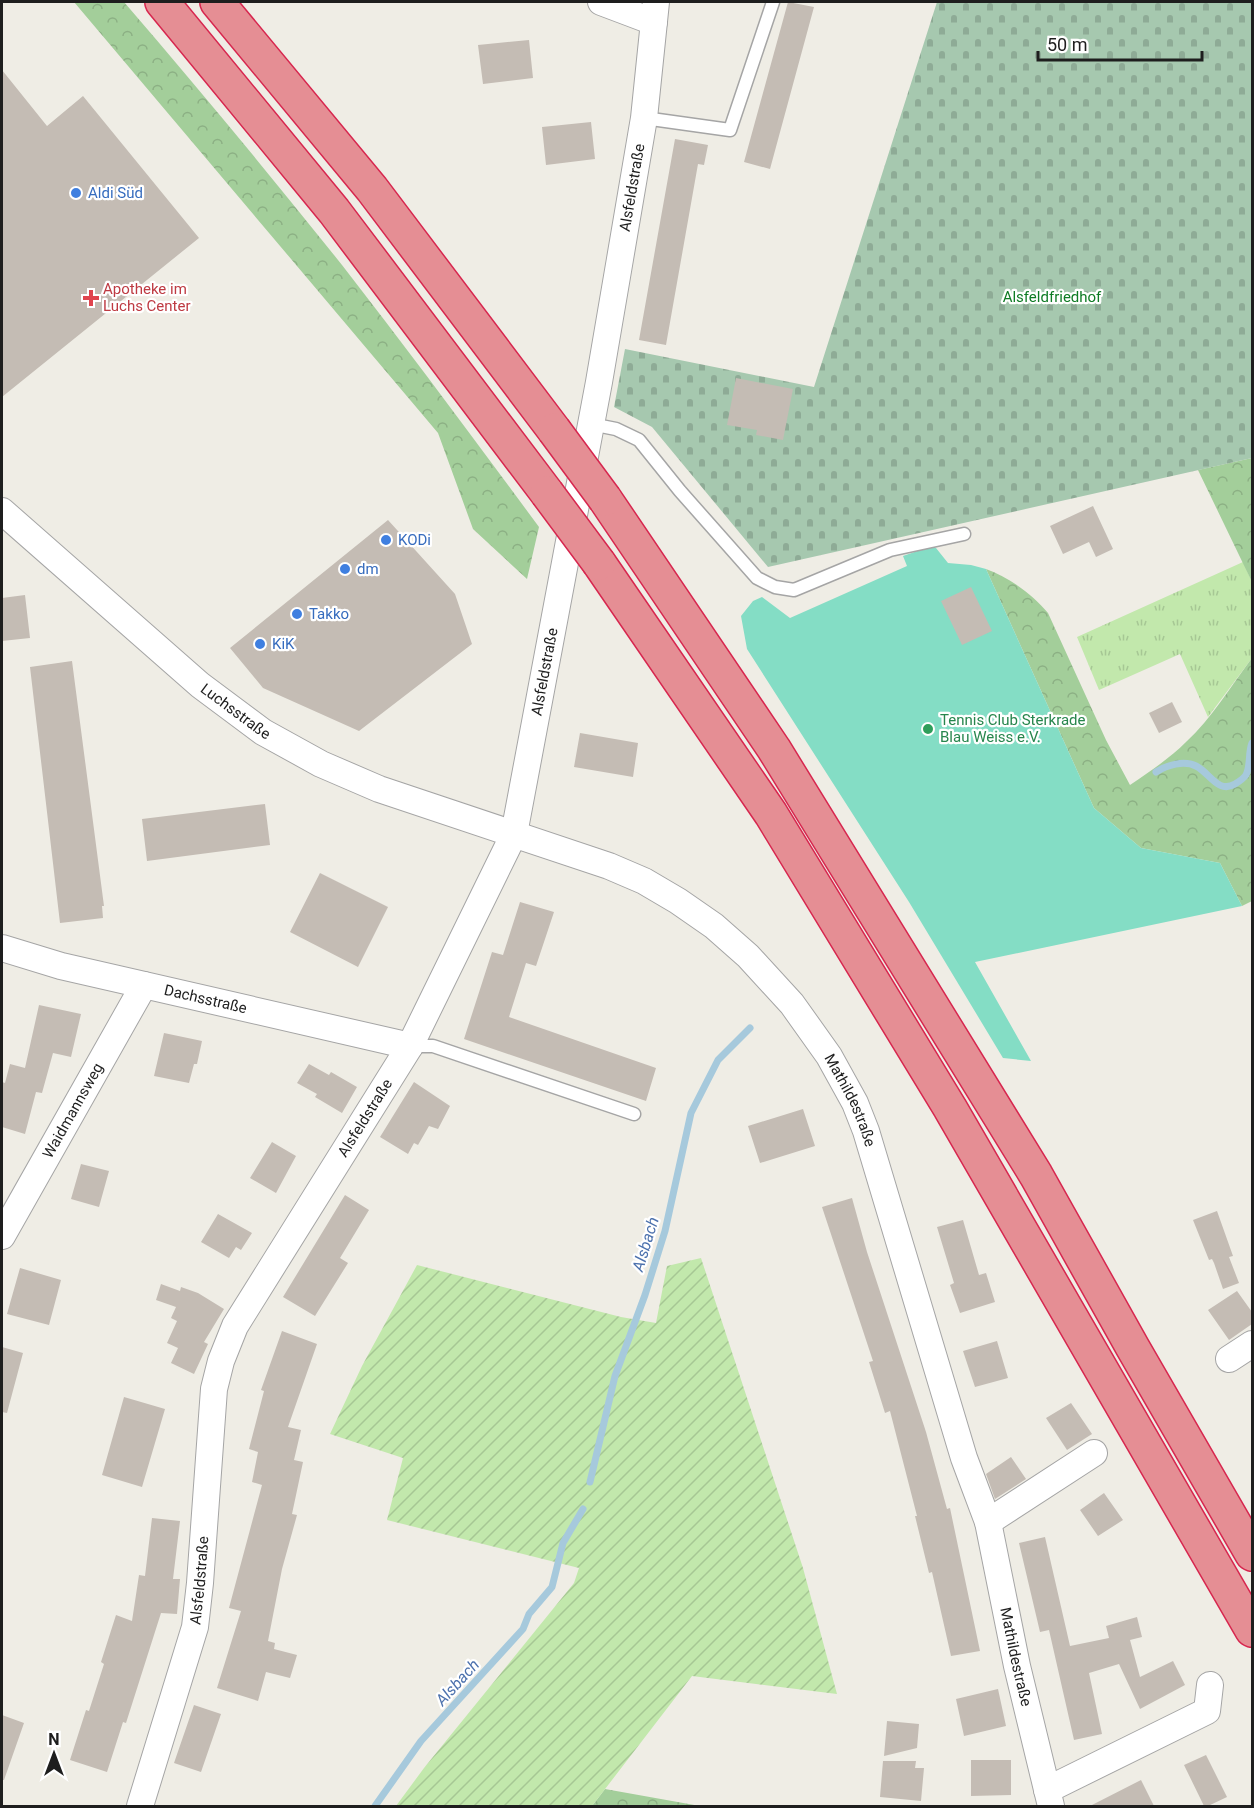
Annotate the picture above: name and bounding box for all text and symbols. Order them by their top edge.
scale bar [1038,24,1202,62]
text: 50 m [1047,34,1087,55]
street label: Alsfeldstraße [616,142,648,233]
place label: Aldi Süd [88,184,143,202]
marker: Aldi Süd [69,186,83,200]
place label: Apotheke im Luchs Center [103,280,191,315]
park label: Alsfeldfriedhof [1003,288,1102,306]
marker: Apotheke im Luchs Center [84,291,98,305]
place label: KODi [398,531,431,549]
marker: KODi [379,533,393,547]
place label: dm [357,560,379,578]
marker: dm [338,562,352,576]
place label: Takko [309,605,349,623]
marker: Takko [290,607,304,621]
street label: Alsfeldstraße [527,626,562,717]
place label: KiK [272,635,295,653]
marker: KiK [253,637,267,651]
street label: Luchsstraße [197,680,274,743]
place label: Tennis Club Sterkrade Blau Weiss e.V. [940,711,1086,746]
marker: Tennis Club Sterkrade Blau Weiss e.V. [921,722,935,736]
street label: Dachsstraße [162,981,249,1017]
street label: Mathildestraße [821,1051,879,1149]
street label: Waidmannsweg [39,1060,107,1162]
street label: Alsfeldstraße [334,1075,396,1160]
water label: Alsbach [628,1215,663,1275]
street label: Alsfeldstraße [186,1536,212,1626]
street label: Mathildestraße [996,1606,1035,1708]
water label: Alsbach [431,1655,483,1710]
north arrow [24,1724,84,1784]
text: N [48,1730,60,1749]

